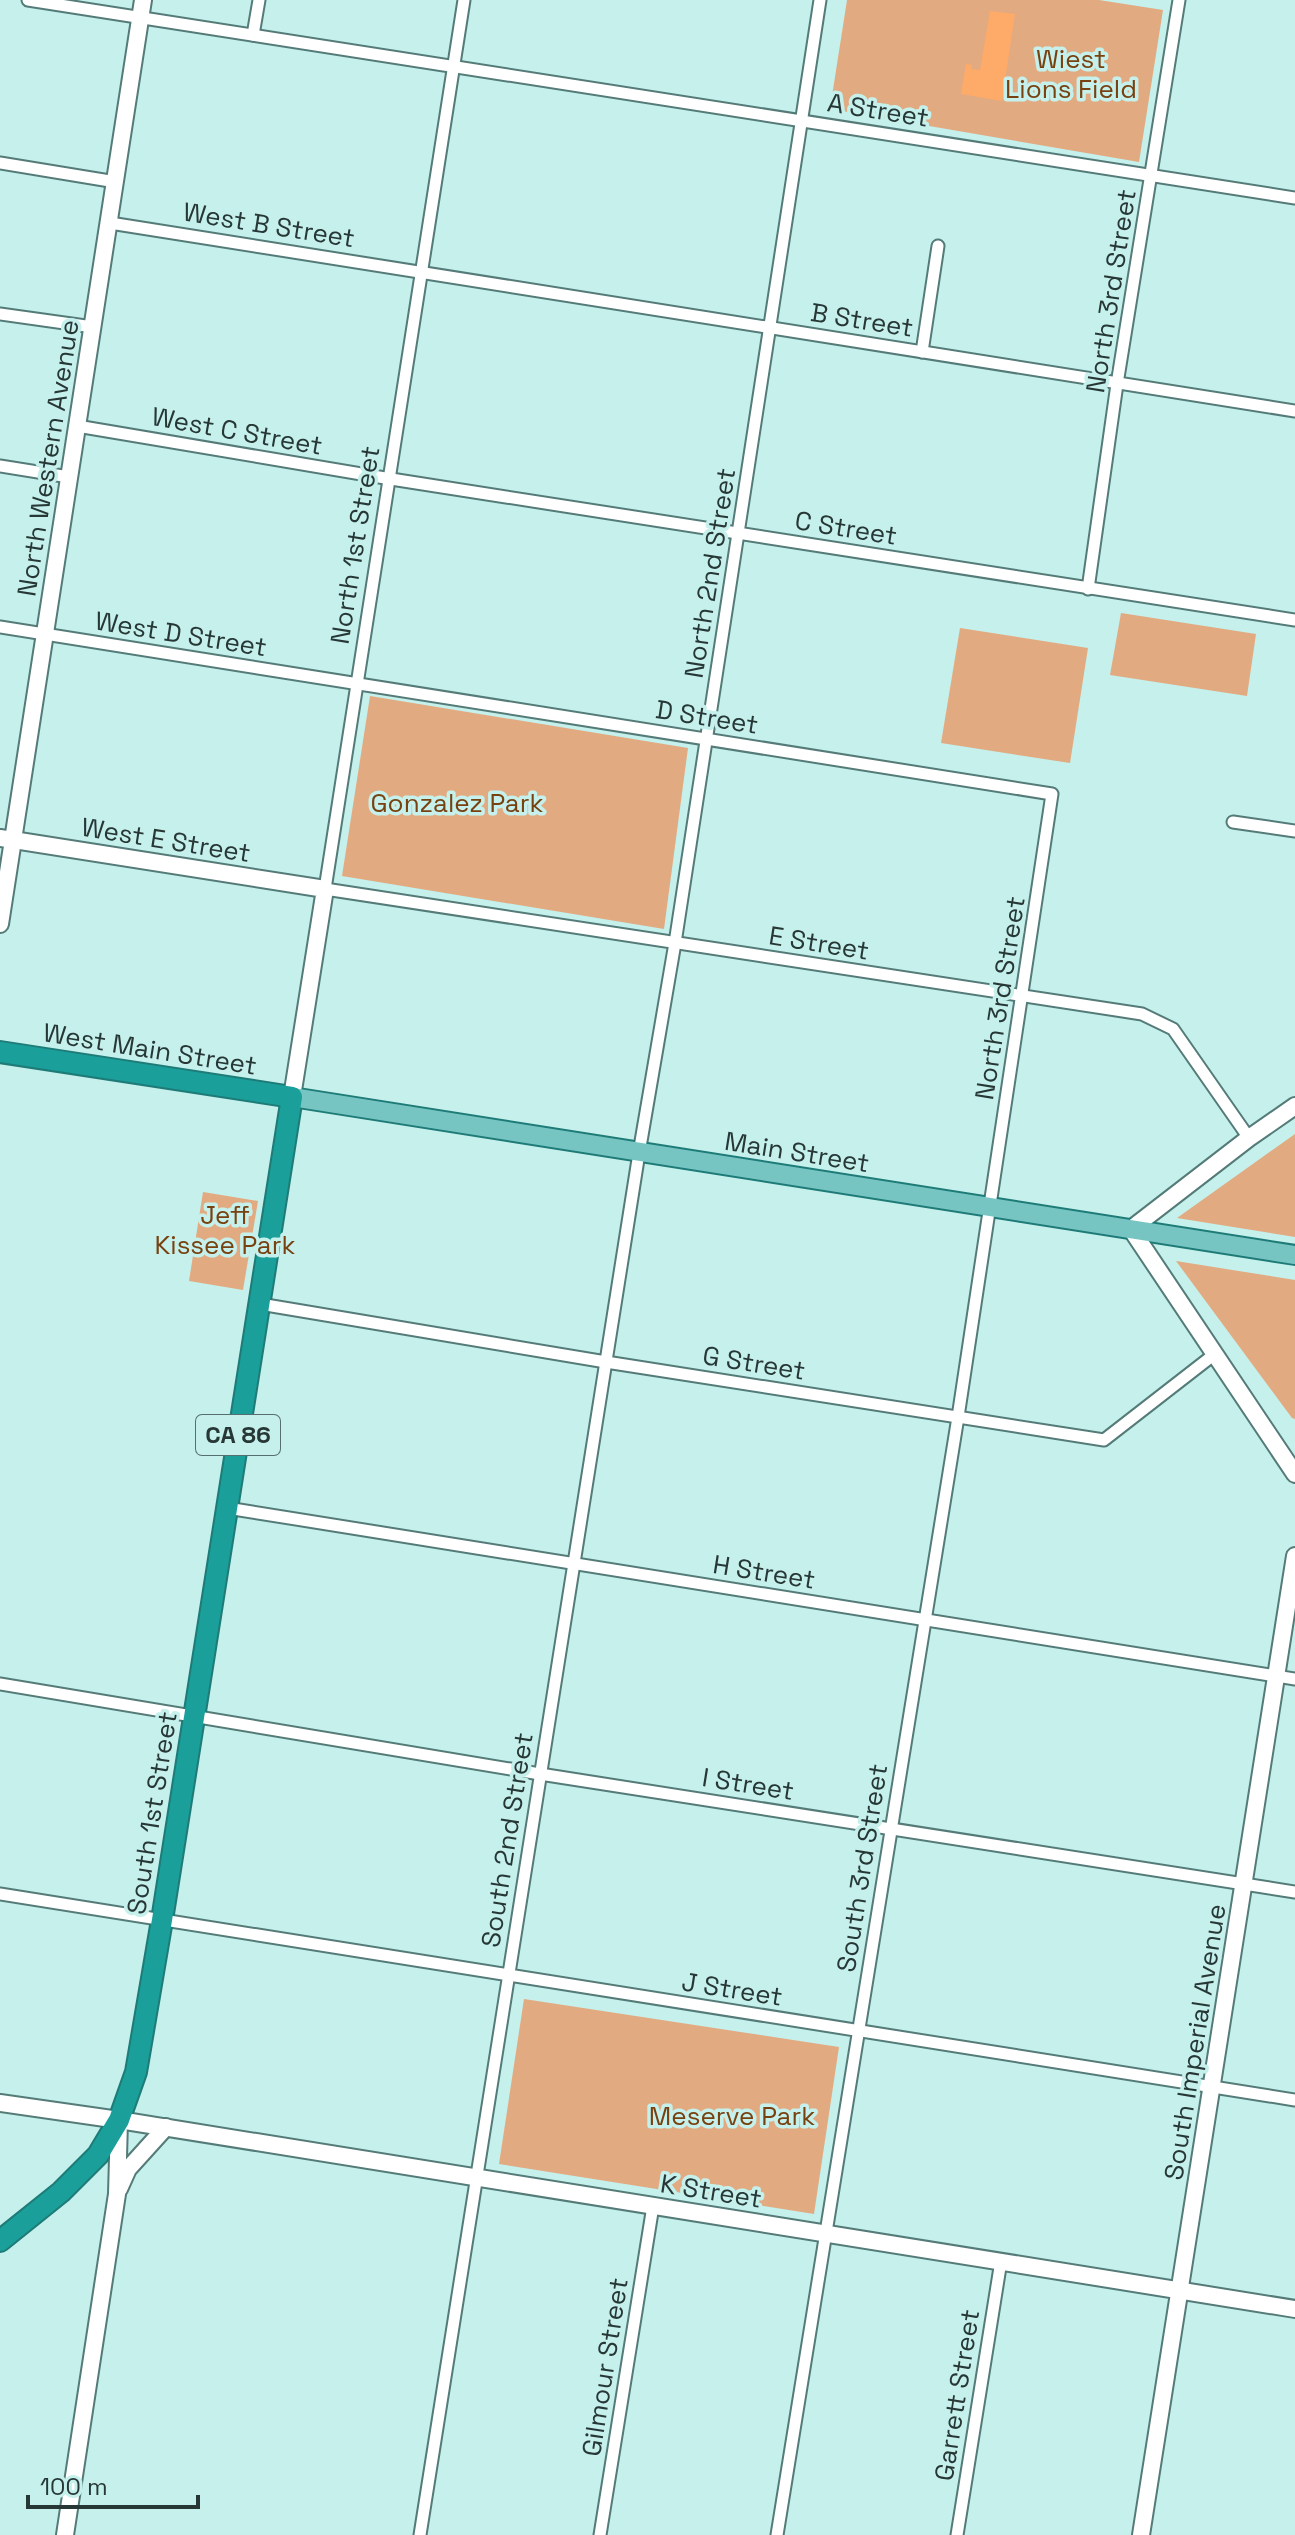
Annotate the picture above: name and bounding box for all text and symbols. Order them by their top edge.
park label: Wiest Lions Field [1005,42,1137,106]
street label: A Street [825,85,931,135]
street label: North 3rd Street [1078,187,1144,395]
street label: West B Street [181,195,357,255]
street label: B Street [808,295,916,345]
street label: North Western Avenue [9,317,87,599]
street label: West C Street [149,399,325,463]
street label: North 1st Street [323,444,387,646]
street label: North 2nd Street [677,466,743,680]
street label: C Street [793,503,899,553]
street label: West D Street [93,604,269,664]
street label: D Street [653,692,761,742]
park label: Gonzalez Park [370,786,544,820]
street label: West E Street [79,810,253,870]
street label: North 3rd Street [967,894,1033,1102]
street label: E Street [767,918,871,968]
street label: West Main Street [41,1015,259,1083]
street label: Main Street [722,1124,872,1180]
park label: Jeff Kissee Park [154,1198,296,1262]
street label: G Street [700,1338,808,1388]
road number: CA 86 [196,1415,280,1455]
street label: H Street [710,1547,818,1597]
street label: South 1st Street [119,1709,185,1917]
street label: South 2nd Street [473,1730,541,1950]
street label: I Street [700,1760,796,1808]
street label: South 3rd Street [829,1761,895,1975]
street label: South Imperial Avenue [1156,1902,1234,2182]
street label: J Street [679,1964,785,2014]
park label: Meserve Park [649,2099,815,2133]
street label: K Street [658,2166,764,2216]
street label: Gilmour Street [574,2275,636,2459]
street label: Garrett Street [927,2307,987,2483]
scale bar [28,2459,198,2509]
text: 100 m [40,2471,108,2502]

